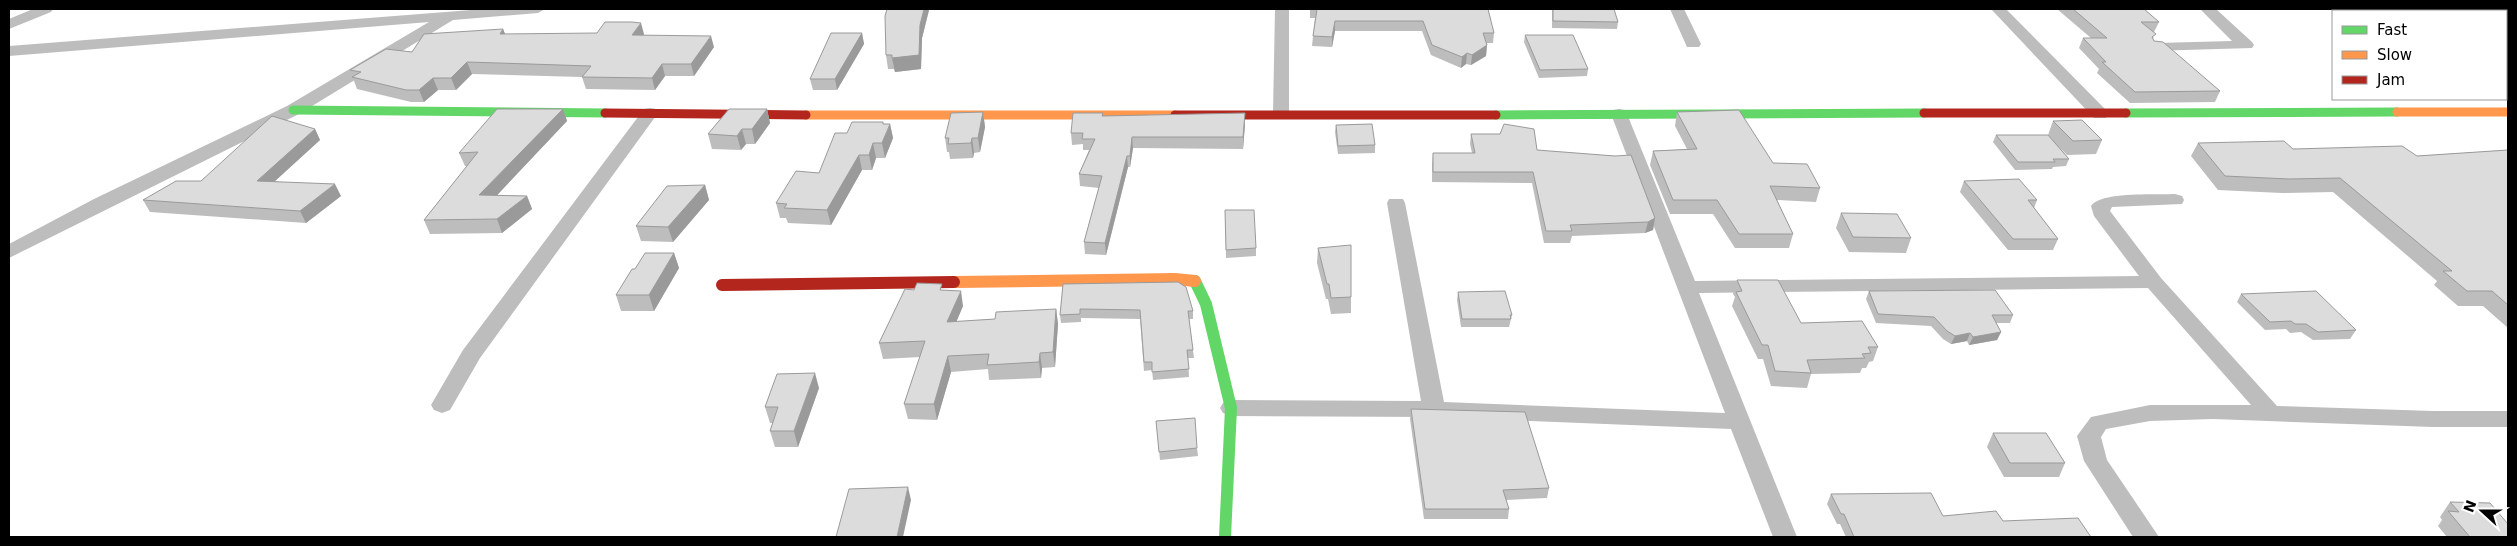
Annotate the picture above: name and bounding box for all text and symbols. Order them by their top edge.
legend [2332,10,2507,100]
text: Fast [2377,21,2407,39]
text: Slow [2377,46,2412,64]
text: Jam [2376,71,2405,89]
north arrow [2457,486,2507,536]
text: N [2460,498,2479,515]

